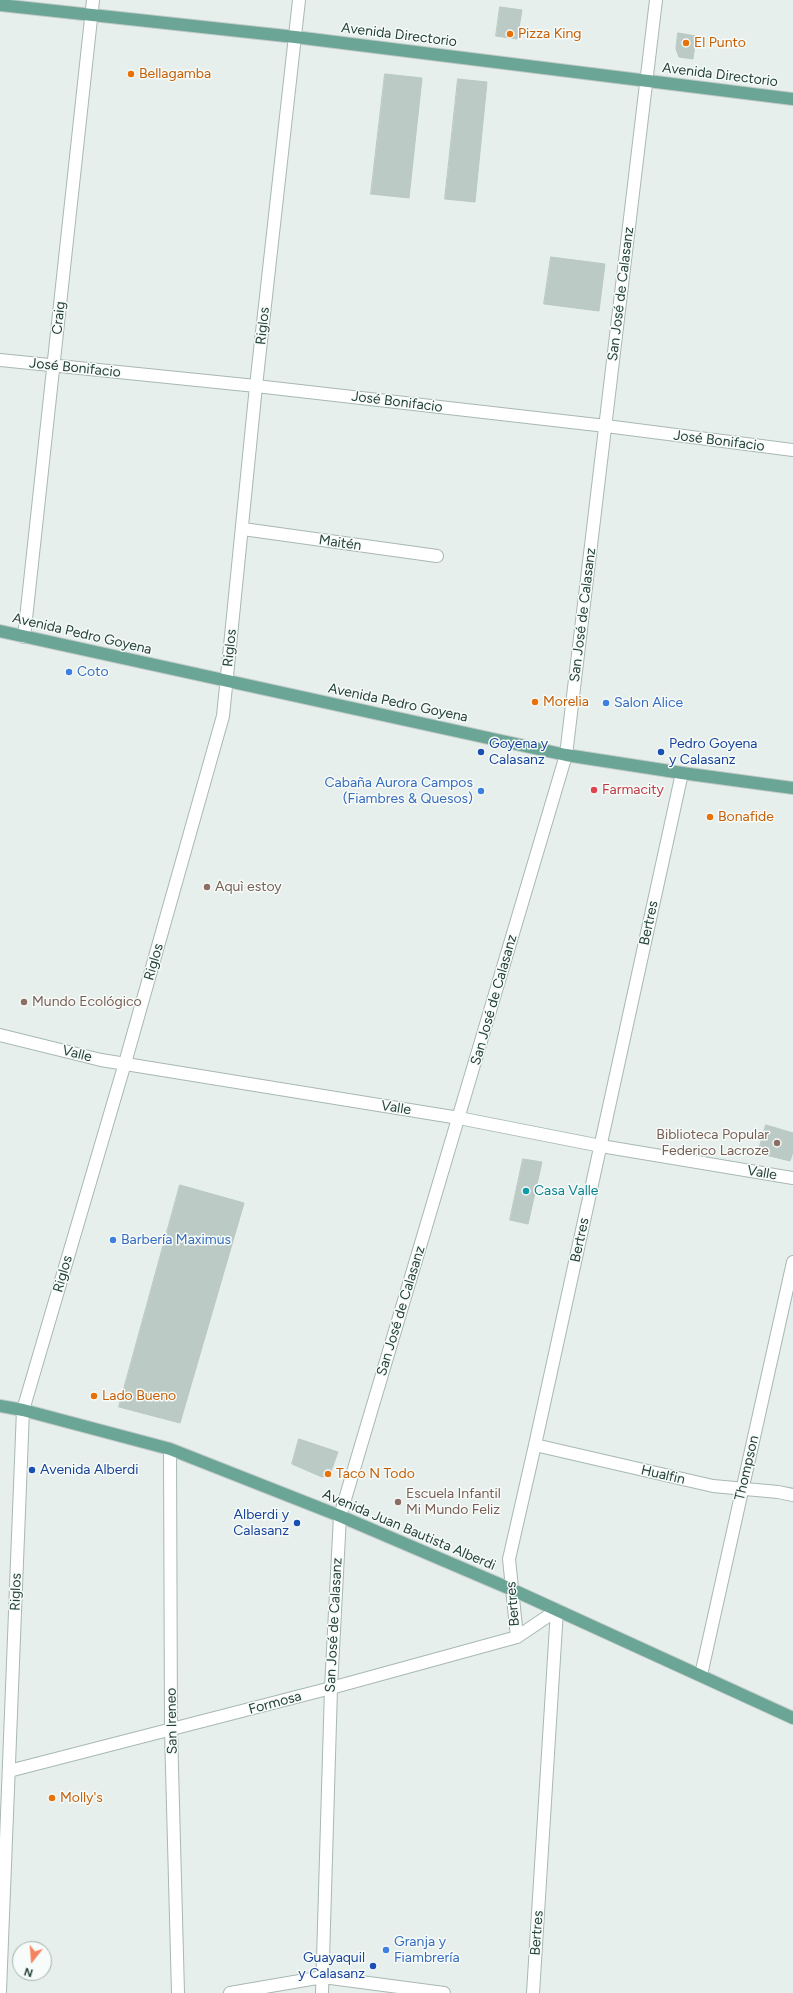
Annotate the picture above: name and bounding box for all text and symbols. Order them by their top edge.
street label: Avenida Directorio [340,20,458,50]
place label: Pizza King [518,26,582,42]
marker: Pizza King [505,29,515,39]
place label: El Punto [694,35,746,51]
marker: El Punto [681,38,691,48]
street label: Avenida Directorio [661,60,779,90]
place label: Bellagamba [139,66,211,82]
marker: Bellagamba [126,69,136,79]
street label: San José de Calasanz [604,226,638,362]
street label: Craig [49,300,69,336]
street label: Riglos [253,306,273,346]
street label: José Bonifacio [28,355,122,381]
street label: José Bonifacio [350,388,444,416]
street label: José Bonifacio [672,427,766,455]
street label: Maitén [318,532,362,554]
street label: San José de Calasanz [566,547,600,683]
street label: Avenida Pedro Goyena [11,610,153,658]
street label: Riglos [220,628,240,668]
place label: Coto [77,664,109,680]
marker: Coto [64,667,74,677]
street label: Avenida Pedro Goyena [327,680,469,726]
place label: Morelia [543,694,589,710]
place label: Salon Alice [614,695,683,711]
marker: Morelia [530,697,540,707]
marker: Salon Alice [601,698,611,708]
place label: Goyena y Calasanz [489,736,548,768]
place label: Pedro Goyena y Calasanz [669,736,757,768]
marker: Goyena y Calasanz [476,747,486,757]
marker: Pedro Goyena y Calasanz [656,747,666,757]
place label: Cabaña Aurora Campos (Fiambres & Quesos) [324,775,473,808]
place label: Farmacity [602,782,664,798]
marker: Farmacity [589,785,599,795]
marker: Cabaña Aurora Campos (Fiambres & Quesos) [476,786,486,796]
place label: Bonafide [718,809,774,825]
marker: Bonafide [705,812,715,822]
place label: Aquì estoy [215,879,282,895]
marker: Aquì estoy [202,882,212,892]
street label: Bertres [636,899,662,947]
street label: San José de Calasanz [467,933,521,1067]
street label: Riglos [141,941,167,983]
place label: Mundo Ecológico [32,994,142,1010]
marker: Mundo Ecológico [19,997,29,1007]
street label: Valle [60,1042,94,1066]
street label: Valle [380,1097,412,1119]
place label: Biblioteca Popular Federico Lacroze [656,1127,769,1160]
marker: Biblioteca Popular Federico Lacroze [772,1138,782,1148]
street label: Valle [746,1162,778,1184]
place label: Casa Valle [534,1183,598,1199]
marker: Casa Valle [521,1186,531,1196]
street label: Bertres [567,1216,593,1264]
place label: Barbería Maximus [121,1232,231,1248]
marker: Barbería Maximus [108,1235,118,1245]
street label: San José de Calasanz [373,1244,429,1378]
street label: Riglos [50,1253,76,1295]
place label: Lado Bueno [102,1388,176,1404]
marker: Lado Bueno [89,1391,99,1401]
street label: Thompson [731,1434,763,1502]
place label: Avenida Alberdi [40,1462,139,1478]
street label: Hualfin [639,1462,687,1488]
marker: Avenida Alberdi [27,1465,37,1475]
place label: Taco N Todo [336,1466,415,1482]
marker: Taco N Todo [323,1469,333,1479]
street label: Avenida Juan Bautista Alberdi [320,1486,498,1574]
place label: Escuela Infantil Mi Mundo Feliz [406,1486,501,1518]
marker: Escuela Infantil Mi Mundo Feliz [393,1497,403,1507]
place label: Alberdi y Calasanz [233,1507,289,1540]
marker: Alberdi y Calasanz [292,1518,302,1528]
street label: San José de Calasanz [322,1557,346,1693]
street label: Riglos [7,1573,25,1611]
street label: Bertres [503,1581,523,1627]
street label: San Ireneo [163,1687,181,1755]
street label: Formosa [247,1688,303,1718]
place label: Molly's [60,1790,103,1806]
marker: Molly's [47,1793,57,1803]
street label: Bertres [527,1910,547,1956]
place label: Granja y Fiambrería [394,1934,460,1966]
north arrow [12,1941,52,1981]
marker: Granja y Fiambrería [381,1945,391,1955]
place label: Guayaquil y Calasanz [298,1950,365,1982]
marker: Guayaquil y Calasanz [368,1961,378,1971]
text: N [23,1965,35,1979]

